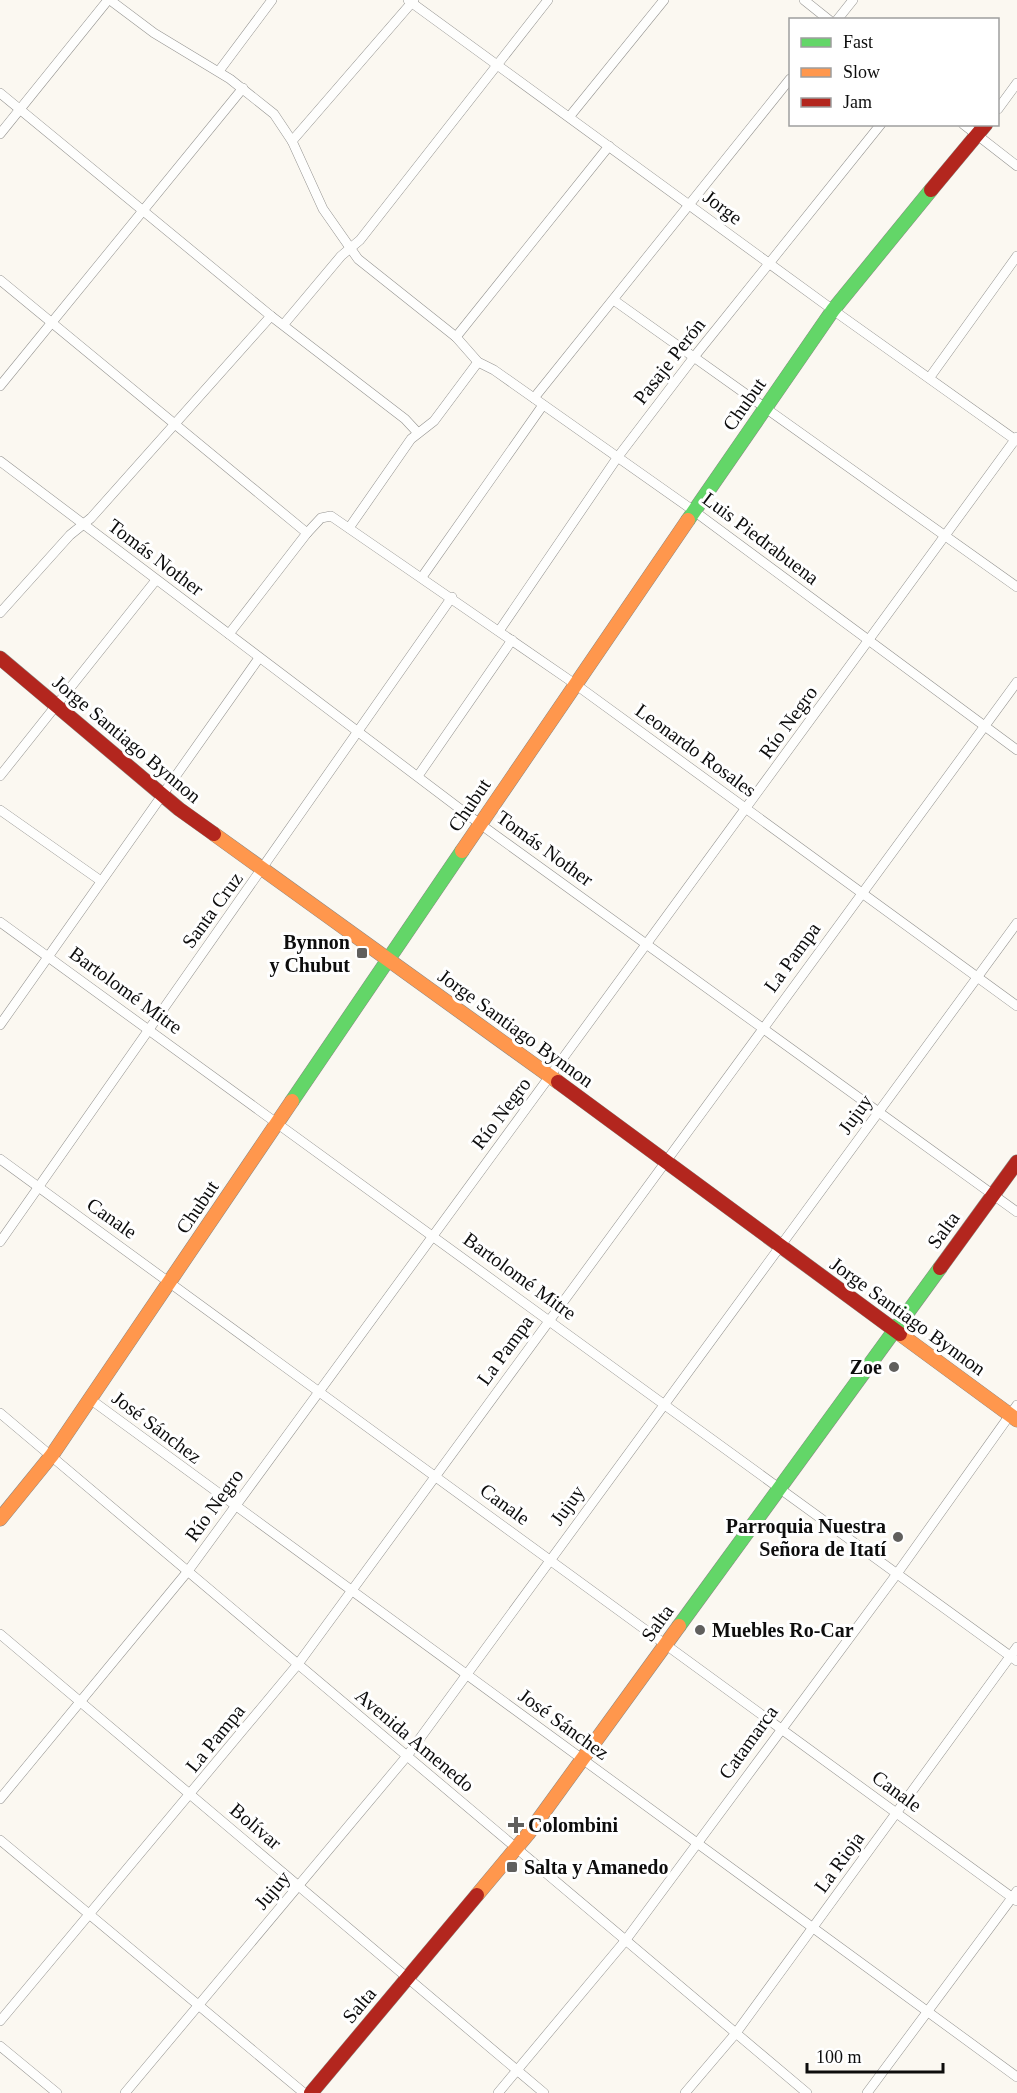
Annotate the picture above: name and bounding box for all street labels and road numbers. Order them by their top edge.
street label: Jorge [699,185,747,230]
street label: Pasaje Perón [629,314,710,409]
street label: Chubut [718,373,770,434]
street label: Luis Piedrabuena [699,487,823,589]
street label: Tomás Nother [104,514,208,600]
street label: Jorge Santiago Bynnon [48,671,205,808]
street label: Río Negro [754,682,822,763]
street label: Leonardo Rosales [631,699,761,801]
street label: Chubut [443,774,495,836]
street label: Tomás Nother [493,806,598,890]
street label: Santa Cruz [177,868,247,952]
street label: La Pampa [759,918,825,997]
street label: Bartolomé Mitre [65,942,187,1038]
street label: Jorge Santiago Bynnon [434,964,598,1092]
street label: Río Negro [467,1073,536,1154]
street label: Jujuy [833,1090,877,1139]
street label: Chubut [171,1176,223,1238]
street label: Canale [83,1193,141,1243]
street label: Salta [922,1207,964,1253]
street label: Bartolomé Mitre [459,1228,581,1324]
street label: Jorge Santiago Bynnon [826,1252,990,1380]
street label: La Pampa [472,1311,538,1390]
street label: José Sánchez [108,1386,206,1468]
street label: Río Negro [180,1465,248,1546]
street label: Canale [476,1479,534,1529]
street label: Jujuy [545,1481,589,1530]
street label: Salta [636,1600,678,1646]
street label: Avenida Amenedo [351,1684,479,1796]
street label: José Sánchez [515,1684,613,1764]
street label: La Pampa [181,1700,250,1777]
street label: Catamarca [714,1701,782,1783]
street label: Canale [868,1766,926,1816]
street label: Bolívar [226,1798,286,1854]
street label: La Rioja [810,1827,869,1897]
street label: Jujuy [250,1866,295,1914]
street label: Salta [338,1983,380,2027]

